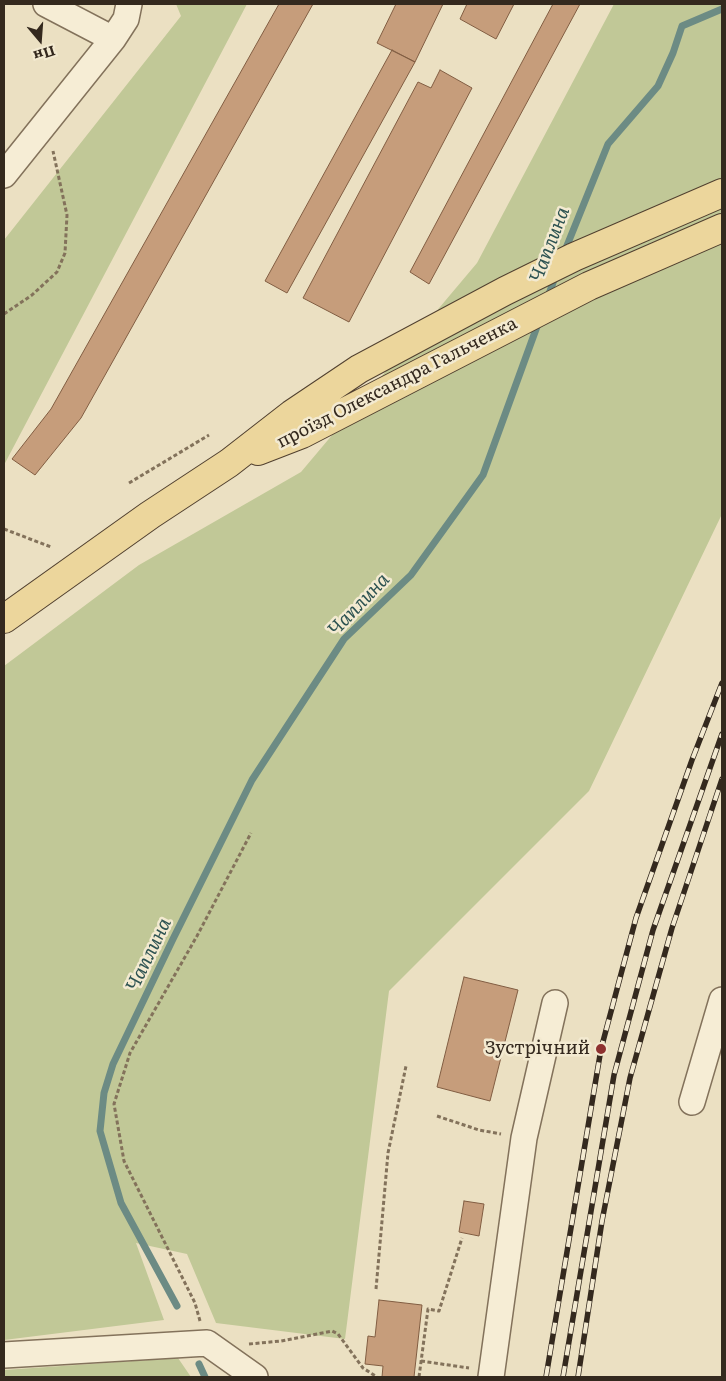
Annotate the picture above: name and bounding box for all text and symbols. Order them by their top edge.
north arrow [15,15,65,65]
text: Пн [31,41,58,67]
water label: Чаплина [525,204,575,286]
street label: проїзд Олександра Гальченка [273,313,521,453]
water label: Чаплина [323,569,395,641]
water label: Чаплина [121,915,177,995]
place label: Зустрічний [485,1038,590,1060]
marker: Зустрічний [594,1042,608,1056]

